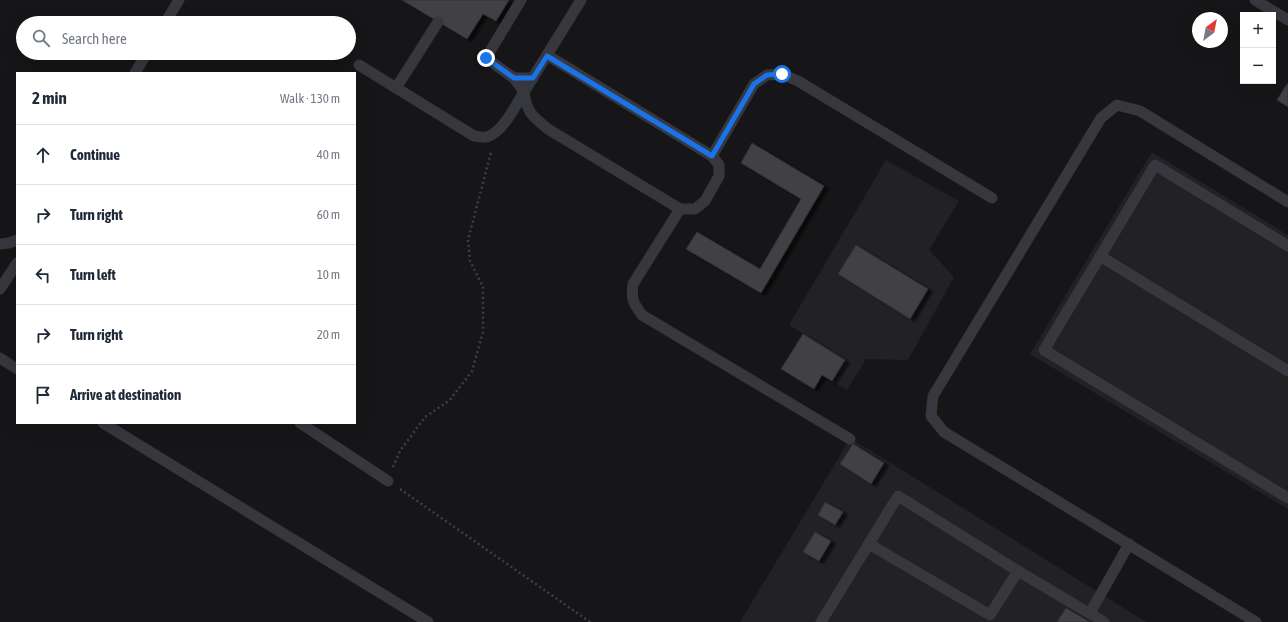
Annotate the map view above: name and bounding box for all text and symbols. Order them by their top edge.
north arrow [1192,12,1228,48]
map controls [1240,12,1276,84]
button: + [1240,12,1276,48]
search box [16,16,356,60]
icon: search [30,27,52,49]
text: Search here [62,30,127,47]
button: − [1240,48,1276,84]
route end [477,49,495,67]
route start [773,65,791,83]
text: 2 min [32,88,67,108]
text: Walk · 130 m [280,91,340,106]
icon: ahead [32,144,54,166]
text: Continue [70,146,120,163]
text: 40 m [317,147,340,162]
icon: right [32,204,54,226]
text: Turn right [70,206,123,223]
text: 60 m [317,207,340,222]
icon: left [32,264,54,286]
text: Turn left [70,266,116,283]
text: 10 m [317,267,340,282]
icon: right [32,324,54,346]
text: Turn right [70,326,123,343]
text: 20 m [317,327,340,342]
icon: arrive [32,384,54,406]
text: Arrive at destination [70,386,181,403]

